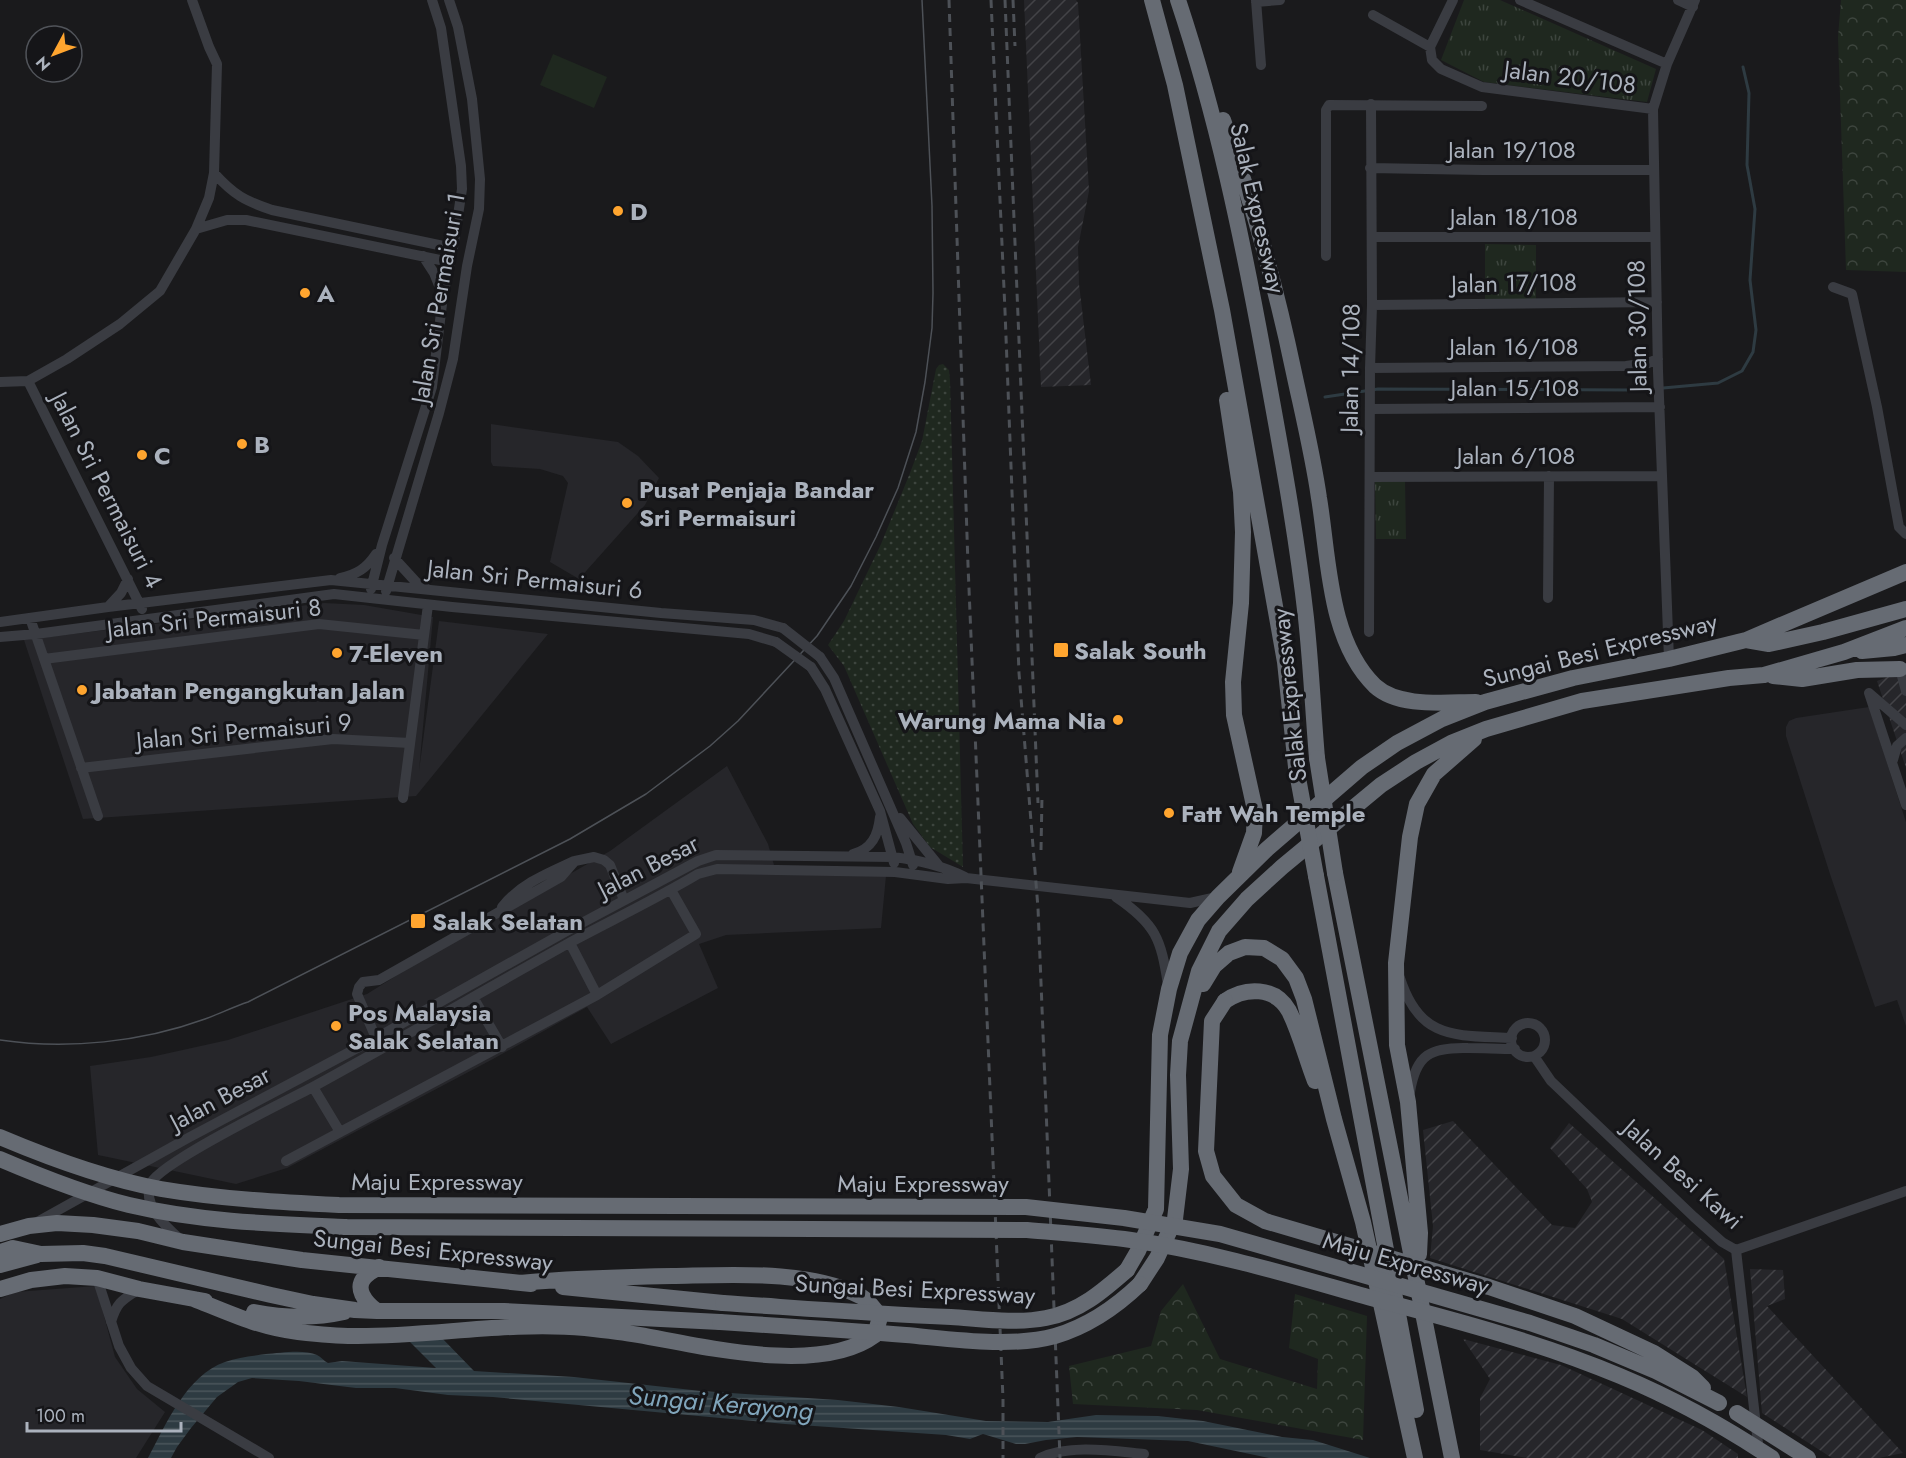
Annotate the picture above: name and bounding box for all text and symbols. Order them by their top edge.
north arrow [24,24,84,84]
text: N [30,51,56,76]
street label: Jalan 20/108 [1499,51,1638,102]
street label: Salak Expressway [1221,119,1295,297]
street label: Jalan 19/108 [1445,132,1576,167]
street label: Jalan Sri Permaisuri 1 [402,190,474,409]
place label: D [630,194,648,229]
street label: Jalan 18/108 [1447,199,1578,234]
marker: D [611,204,625,218]
street label: Jalan 30/108 [1618,260,1656,395]
street label: Jalan 17/108 [1448,264,1577,302]
place label: A [316,276,335,311]
marker: A [298,286,312,300]
street label: Jalan 14/108 [1331,303,1369,436]
street label: Jalan 16/108 [1446,329,1579,364]
street label: Jalan 15/108 [1447,370,1580,405]
street label: Jalan Sri Permaisuri 4 [41,383,172,594]
place label: B [254,427,270,462]
marker: B [235,437,249,451]
place label: C [154,438,171,473]
street label: Jalan 6/108 [1454,438,1575,473]
marker: C [135,448,149,462]
place label: Pusat Penjaja Bandar Sri Permaisuri [639,472,874,535]
marker: Pusat Penjaja Bandar Sri Permaisuri [620,496,634,510]
street label: Jalan Sri Permaisuri 6 [423,550,644,608]
street label: Jalan Sri Permaisuri 8 [102,589,323,647]
street label: Sungai Besi Expressway [1479,604,1721,696]
street label: Salak Expressway [1262,606,1316,783]
place label: Salak South [1074,633,1207,668]
place label: 7-Eleven [349,636,443,671]
marker: Salak South [1052,641,1070,659]
marker: 7-Eleven [330,646,344,660]
place label: Jabatan Pengangkutan Jalan [90,673,405,708]
marker: Jabatan Pengangkutan Jalan [75,683,89,697]
place label: Warung Mama Nia [898,703,1106,738]
street label: Jalan Sri Permaisuri 9 [132,704,353,758]
marker: Warung Mama Nia [1111,713,1125,727]
place label: Fatt Wah Temple [1181,796,1365,831]
marker: Fatt Wah Temple [1162,806,1176,820]
street label: Jalan Besar [589,825,705,908]
place label: Salak Selatan [432,904,583,939]
marker: Salak Selatan [409,912,427,930]
place label: Pos Malaysia Salak Selatan [348,995,499,1058]
marker: Pos Malaysia Salak Selatan [329,1019,343,1033]
street label: Jalan Besar [161,1057,277,1141]
street label: Jalan Besi Kawi [1613,1109,1751,1237]
street label: Maju Expressway [351,1164,523,1199]
street label: Maju Expressway [837,1166,1009,1201]
street label: Sungai Besi Expressway [312,1220,555,1280]
street label: Maju Expressway [1319,1223,1494,1304]
street label: Sungai Besi Expressway [794,1265,1036,1313]
water label: Sungai Kerayong [627,1376,815,1430]
scale bar [27,1395,182,1433]
text: 100 m [36,1403,85,1429]

